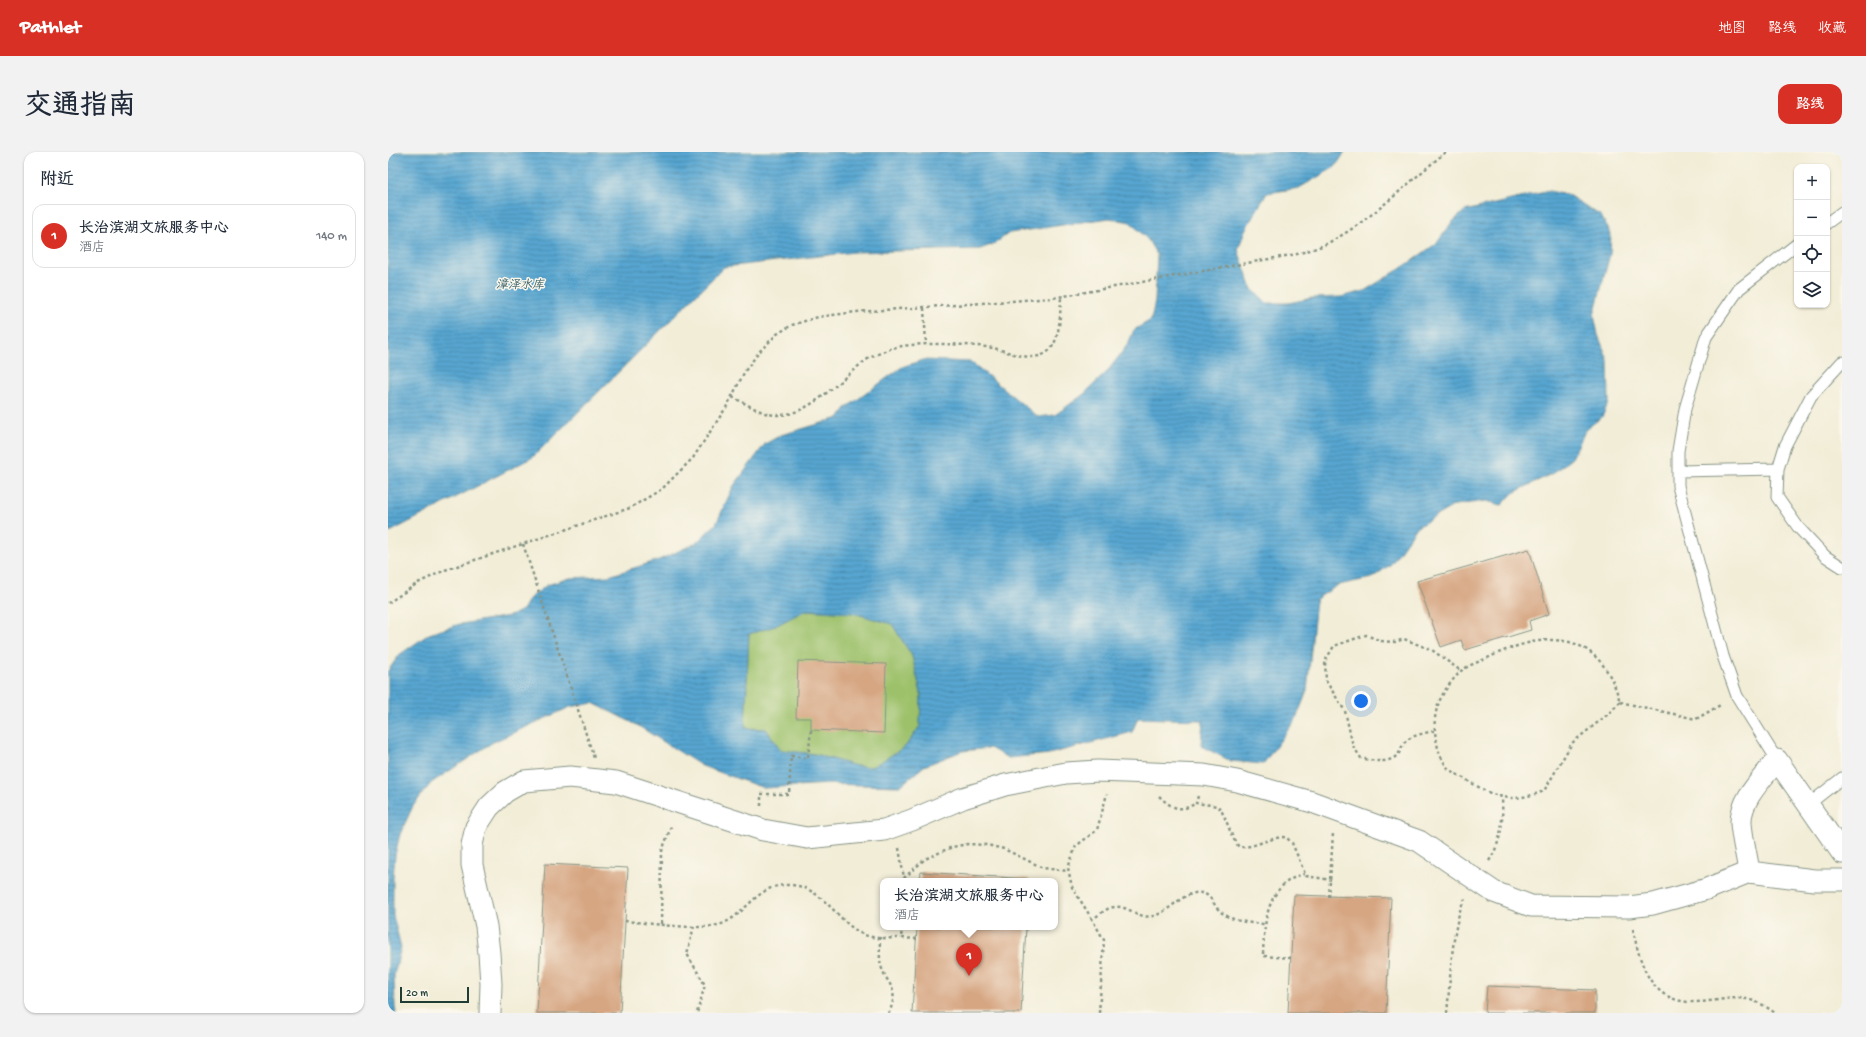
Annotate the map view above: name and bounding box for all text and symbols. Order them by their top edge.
text: Pathlet [20,17,81,40]
text: 地图 [1718,21,1746,38]
text: 路线 [1768,21,1796,38]
text: 收藏 [1818,21,1846,38]
button: 路线 [1778,84,1842,124]
text: 交通指南 [24,91,136,124]
map controls [1794,164,1830,308]
button: + [1794,164,1830,200]
text: 附近 [40,171,74,191]
button: − [1794,200,1830,236]
text: 长治滨湖文旅服务中心 [79,220,229,238]
text: 1 [51,229,57,244]
text: 140 m [316,229,347,244]
button: locate [1794,236,1830,272]
text: 酒店 [79,241,105,256]
button: layers [1794,272,1830,308]
water label: 漳泽水库 [496,278,545,293]
your location [1351,691,1371,711]
popup [880,878,1058,930]
text: 长治滨湖文旅服务中心 [894,888,1044,906]
text: 酒店 [894,909,920,924]
pin: 1 [956,943,982,976]
scale bar [400,985,469,1004]
text: 20 m [406,988,428,1000]

